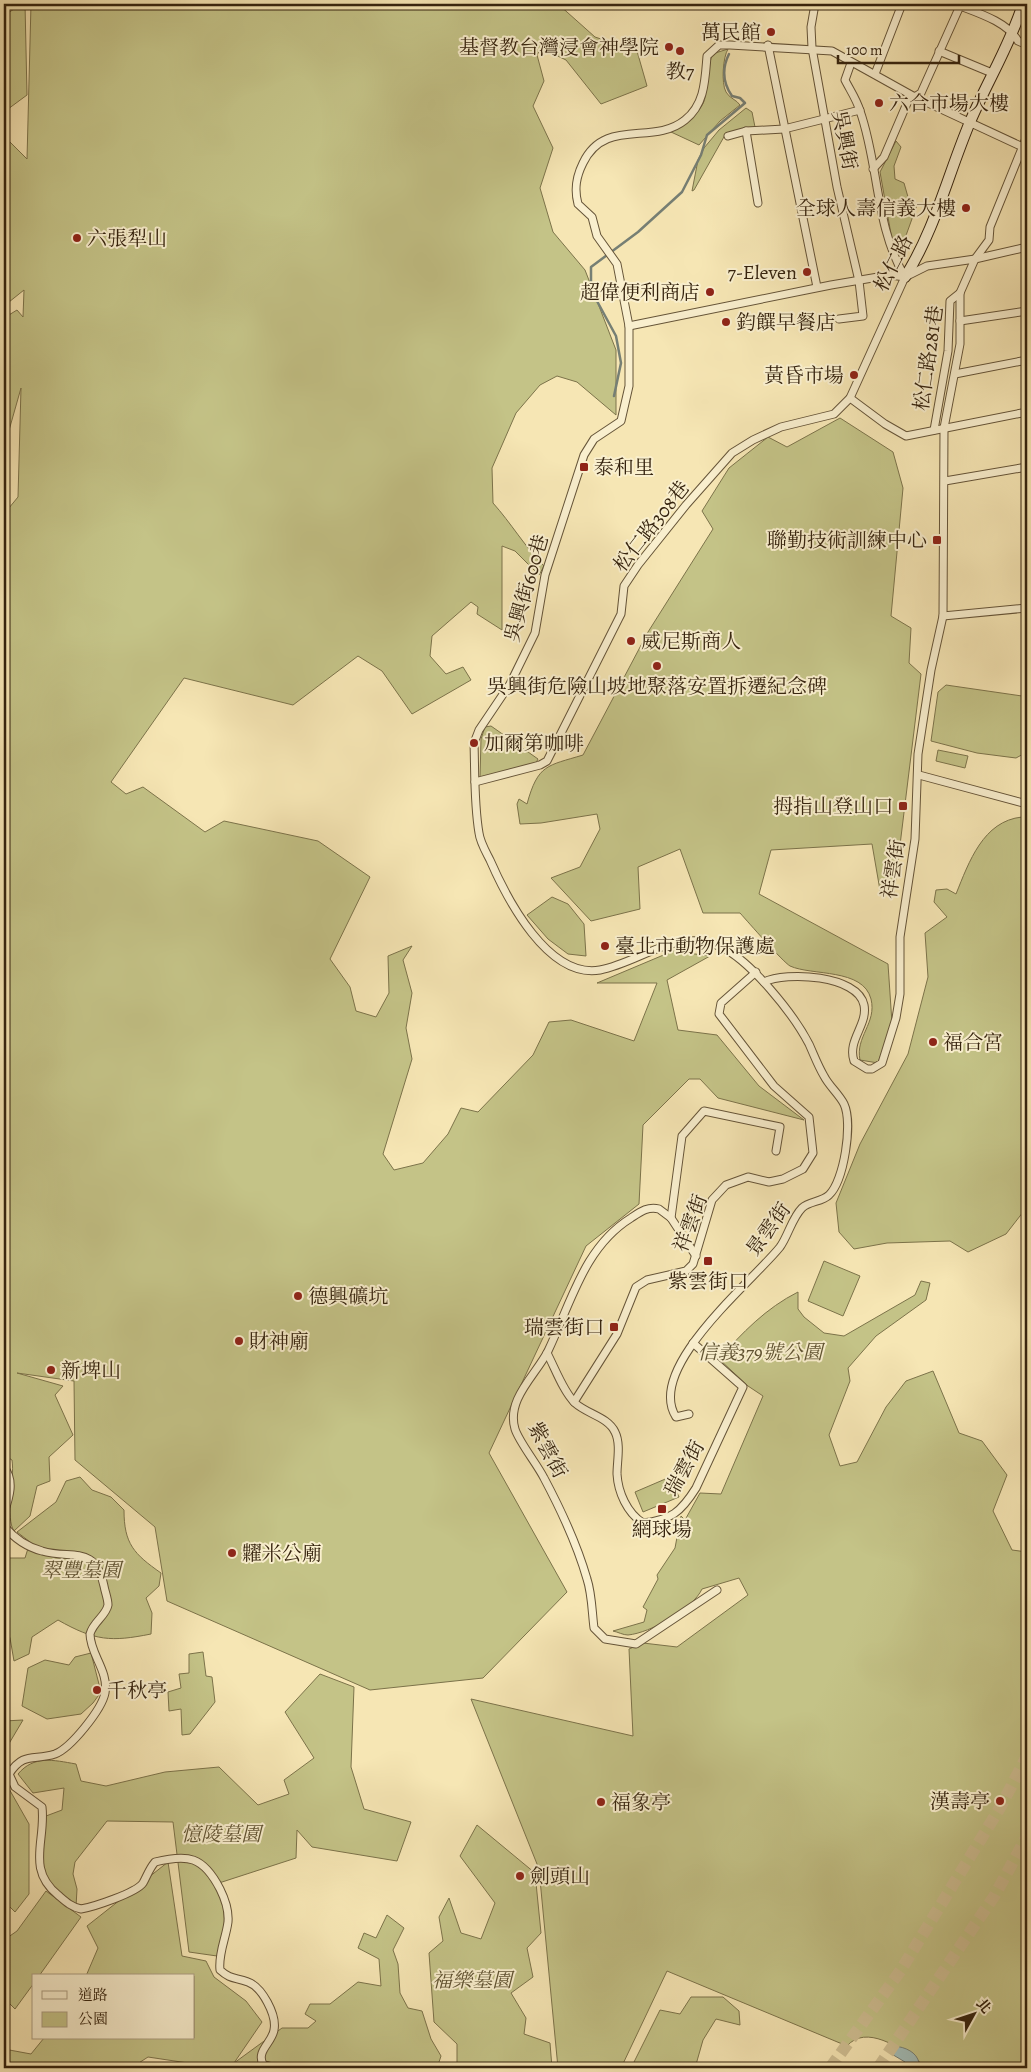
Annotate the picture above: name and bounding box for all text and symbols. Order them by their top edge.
place label: 萬民館 [701,19,761,46]
marker: 萬民館 [765,26,777,38]
scale bar [838,32,960,64]
place label: 基督教台灣浸會神學院 [459,34,659,61]
text: 100 m [846,40,883,60]
marker: 基督教台灣浸會神學院 [663,41,675,53]
marker: 教7 [674,45,686,57]
place label: 教7 [666,58,695,85]
place label: 六合市場大樓 [889,90,1009,117]
marker: 六合市場大樓 [873,97,885,109]
street label: 吳興街 [826,108,863,172]
place label: 全球人壽信義大樓 [796,195,956,222]
marker: 全球人壽信義大樓 [960,202,972,214]
place label: 六張犁山 [87,225,167,252]
street label: 松仁路 [868,230,919,296]
marker: 六張犁山 [71,232,83,244]
place label: 7-Eleven [727,259,797,286]
marker: 7-Eleven [801,266,813,278]
place label: 超偉便利商店 [580,279,700,306]
marker: 超偉便利商店 [704,286,716,298]
street label: 松仁路281巷 [908,304,949,412]
place label: 鈞饌早餐店 [736,309,836,336]
marker: 鈞饌早餐店 [720,316,732,328]
place label: 黃昏市場 [764,362,844,389]
marker: 黃昏市場 [848,369,860,381]
place label: 泰和里 [594,454,654,481]
marker: 泰和里 [578,461,590,473]
street label: 松仁路308巷 [607,475,695,577]
place label: 聯勤技術訓練中心 [767,527,927,554]
street label: 吳興街600巷 [498,531,555,645]
marker: 聯勤技術訓練中心 [931,534,943,546]
place label: 威尼斯商人 [641,628,741,655]
marker: 威尼斯商人 [625,635,637,647]
marker: 吳興街危險山坡地聚落安置拆遷紀念碑 [651,660,663,672]
place label: 吳興街危險山坡地聚落安置拆遷紀念碑 [487,673,827,700]
place label: 加爾第咖啡 [484,730,584,757]
marker: 加爾第咖啡 [468,737,480,749]
place label: 拇指山登山口 [773,793,893,820]
marker: 拇指山登山口 [897,800,909,812]
street label: 祥雲街 [875,837,912,901]
place label: 臺北市動物保護處 [615,933,775,960]
marker: 臺北市動物保護處 [599,940,611,952]
place label: 福合宮 [943,1029,1003,1056]
marker: 福合宮 [927,1036,939,1048]
street label: 祥雲街 [667,1190,714,1256]
street label: 景雲街 [740,1197,797,1261]
marker: 紫雲街口 [702,1255,714,1267]
place label: 紫雲街口 [668,1268,748,1295]
place label: 德興礦坑 [308,1283,388,1310]
marker: 德興礦坑 [292,1290,304,1302]
place label: 瑞雲街口 [524,1314,604,1341]
marker: 瑞雲街口 [608,1321,620,1333]
place label: 財神廟 [249,1328,309,1355]
marker: 財神廟 [233,1335,245,1347]
park label: 信義379號公園 [698,1339,825,1366]
place label: 新埤山 [61,1357,121,1384]
marker: 新埤山 [45,1364,57,1376]
street label: 紫雲街 [522,1417,574,1483]
street label: 瑞雲街 [658,1435,711,1501]
marker: 網球場 [656,1503,668,1515]
place label: 網球場 [632,1516,692,1543]
place label: 糶米公廟 [242,1540,322,1567]
marker: 糶米公廟 [226,1547,238,1559]
park label: 翠豐墓園 [41,1557,124,1584]
place label: 千秋亭 [107,1677,167,1704]
marker: 千秋亭 [91,1684,103,1696]
place label: 漢壽亭 [930,1788,990,1815]
place label: 福象亭 [611,1789,671,1816]
marker: 漢壽亭 [994,1795,1006,1807]
marker: 福象亭 [595,1796,607,1808]
park label: 憶陵墓園 [181,1821,264,1848]
place label: 劍頭山 [530,1863,590,1890]
marker: 劍頭山 [514,1870,526,1882]
park label: 福樂墓園 [432,1967,515,1994]
legend [32,1974,195,2040]
text: 道路 [78,1985,108,2005]
north arrow [948,1990,998,2040]
text: 北 [972,1994,995,2017]
text: 公園 [78,2009,108,2029]

